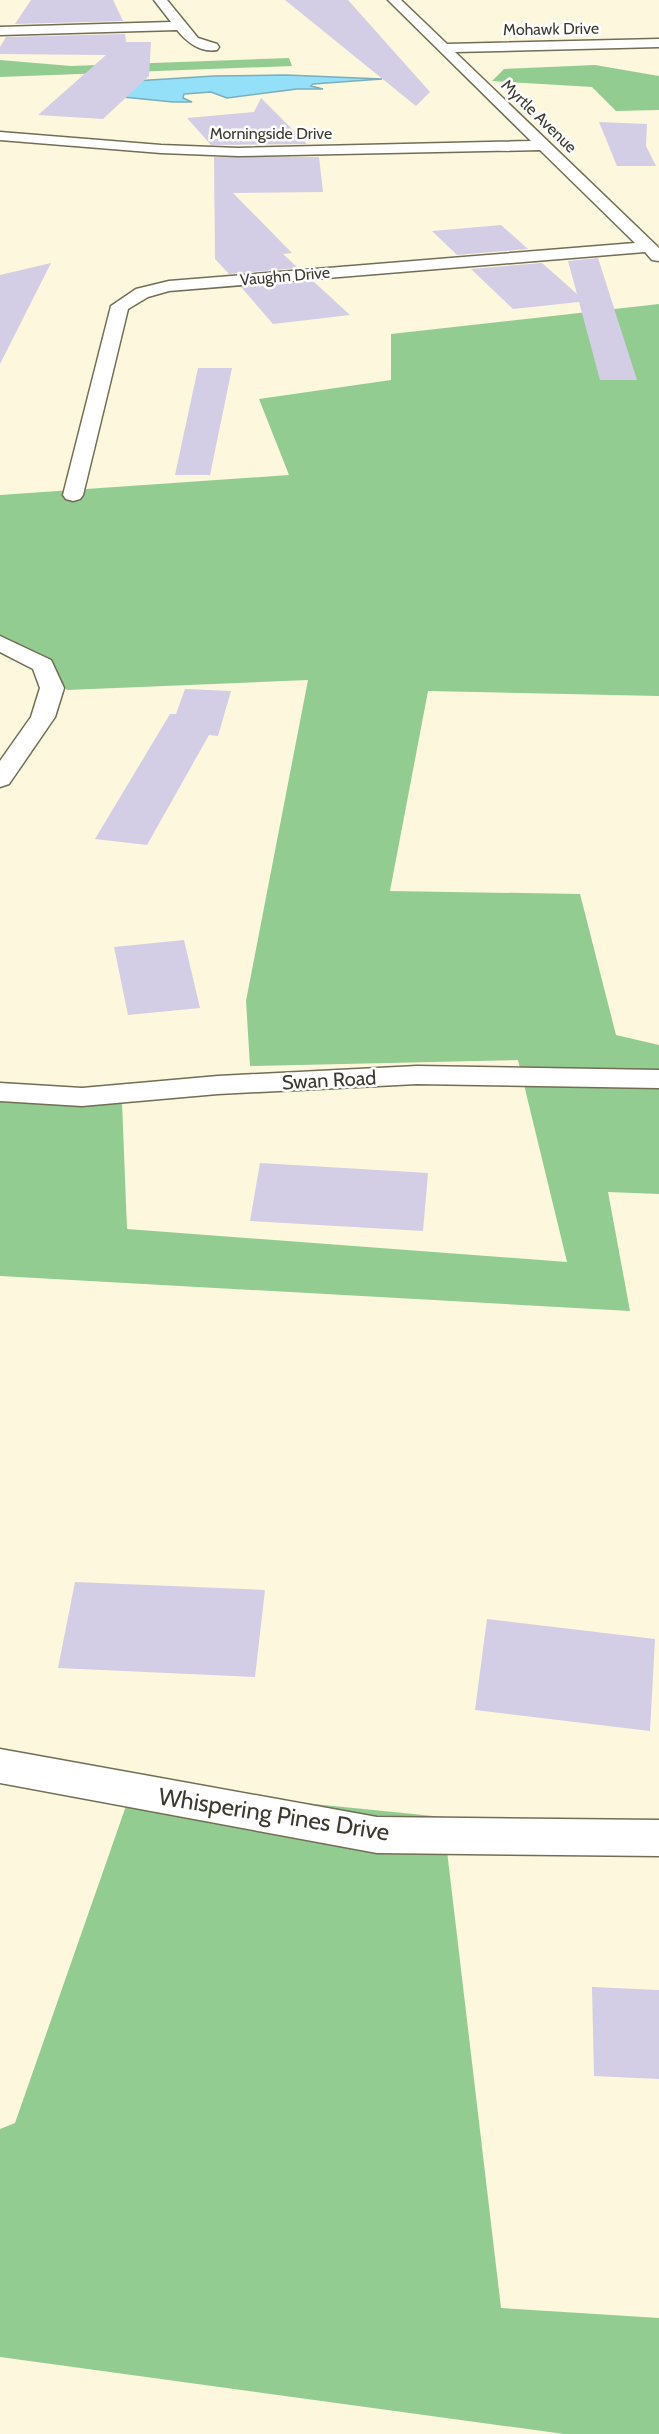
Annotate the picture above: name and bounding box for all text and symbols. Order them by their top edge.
street label: Mohawk Drive [503,19,599,39]
street label: Myrtle Avenue [497,75,581,157]
street label: Morningside Drive [210,124,332,143]
street label: Vaughn Drive [239,263,331,289]
street label: Swan Road [281,1066,377,1094]
street label: Whispering Pines Drive [156,1781,392,1847]

